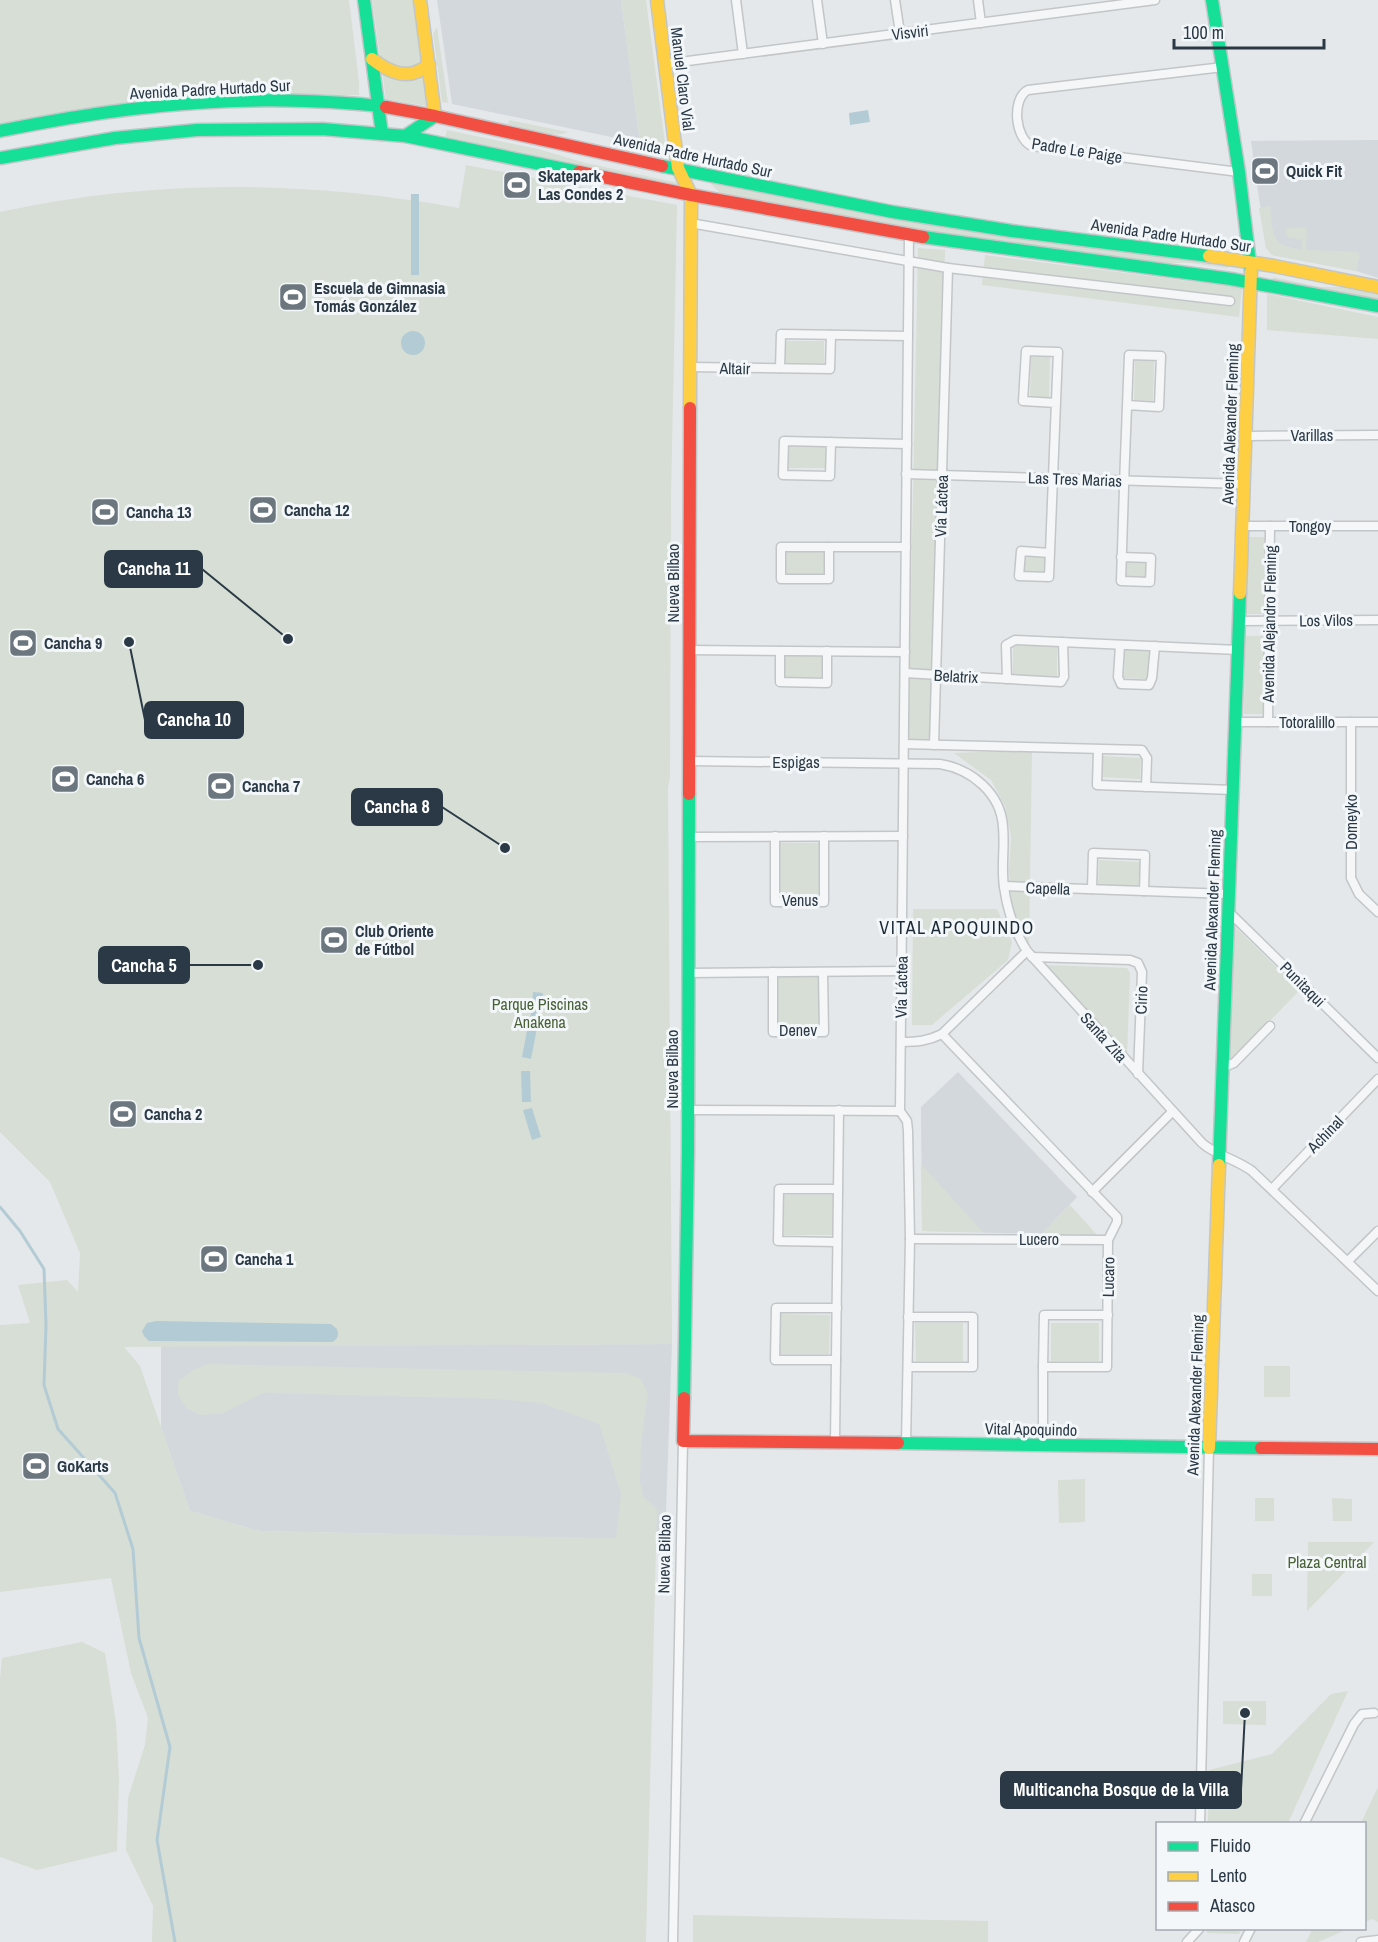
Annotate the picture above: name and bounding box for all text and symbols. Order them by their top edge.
scale bar [1174,12,1324,50]
street label: Visviri [890,19,930,45]
text: 100 m [1183,20,1224,45]
street label: Manuel Claro Vial [666,26,700,132]
street label: Avenida Padre Hurtado Sur [128,74,292,104]
street label: Avenida Padre Hurtado Sur [611,127,775,183]
street label: Padre Le Paige [1030,132,1124,168]
sports icon: Quick Fit [1249,155,1281,187]
place label: Quick Fit [1286,160,1343,182]
place label: Skatepark Las Condes 2 [538,165,623,205]
sports icon: Skatepark Las Condes 2 [501,169,533,201]
street label: Avenida Padre Hurtado Sur [1089,213,1253,257]
place label: Escuela de Gimnasia Tomás González [314,277,446,317]
sports icon: Escuela de Gimnasia Tomás González [277,281,309,313]
street label: Avenida Alexander Fleming [1216,342,1244,506]
street label: Altair [718,357,751,379]
street label: Varillas [1291,424,1333,446]
street label: Las Tres Marias [1028,466,1122,492]
street label: Vía Láctea [929,474,953,538]
sports icon: Cancha 12 [247,494,279,526]
sports icon: Cancha 13 [89,496,121,528]
place label: Cancha 12 [284,499,350,521]
place label: Cancha 13 [126,501,192,523]
street label: Tongoy [1289,515,1332,537]
street label: Nueva Bilbao [662,544,684,622]
street label: Avenida Alejandro Fleming [1257,544,1281,704]
callout: Cancha 11 [105,551,202,587]
text: Cancha 11 [117,556,191,581]
street label: Los Vilos [1299,609,1353,631]
sports icon: Cancha 9 [7,627,39,659]
place label: Cancha 9 [44,632,102,654]
street label: Belatrix [933,664,979,688]
callout: Cancha 10 [145,702,243,738]
text: Cancha 10 [157,707,231,732]
street label: Totoralillo [1279,711,1335,733]
street label: Espigas [772,751,820,773]
sports icon: Cancha 6 [49,763,81,795]
place label: Cancha 6 [86,768,144,790]
sports icon: Cancha 7 [205,770,237,802]
place label: Cancha 7 [242,775,300,797]
callout: Cancha 8 [352,789,442,825]
text: Cancha 8 [364,794,430,819]
street label: Domeyko [1340,794,1362,850]
street label: Avenida Alexander Fleming [1198,828,1226,992]
street label: Capella [1025,876,1071,900]
street label: Venus [782,889,818,911]
district label: VITAL APOQUINDO [879,915,1035,940]
place label: Club Oriente de Fútbol [355,920,434,960]
sports icon: Club Oriente de Fútbol [318,924,350,956]
callout: Cancha 5 [99,947,189,983]
text: Cancha 5 [111,953,177,978]
street label: Vía Láctea [889,955,913,1018]
street label: Punitaqui [1275,956,1331,1012]
street label: Cirio [1130,985,1152,1015]
park label: Parque Piscinas Anakena [492,993,588,1033]
street label: Santa Zita [1076,1007,1133,1067]
street label: Denev [779,1019,817,1041]
street label: Nueva Bilbao [661,1030,683,1108]
sports icon: Cancha 2 [107,1098,139,1130]
place label: Cancha 2 [144,1103,202,1125]
street label: Achinal [1301,1111,1348,1158]
street label: Lucero [1019,1228,1059,1250]
sports icon: Cancha 1 [198,1243,230,1275]
place label: Cancha 1 [235,1248,294,1270]
street label: Lucaro [1097,1257,1119,1297]
street label: Avenida Alexander Fleming [1181,1313,1209,1477]
street label: Vital Apoquindo [985,1417,1077,1441]
sports icon: GoKarts [20,1450,52,1482]
place label: GoKarts [57,1455,109,1477]
street label: Nueva Bilbao [652,1514,676,1594]
park label: Plaza Central [1288,1551,1366,1573]
callout: Multicancha Bosque de la Villa [1001,1772,1241,1808]
text: Multicancha Bosque de la Villa [1013,1777,1230,1802]
legend [1156,1822,1366,1930]
text: Fluido [1210,1833,1251,1858]
text: Lento [1210,1863,1247,1888]
text: Atasco [1209,1893,1255,1918]

